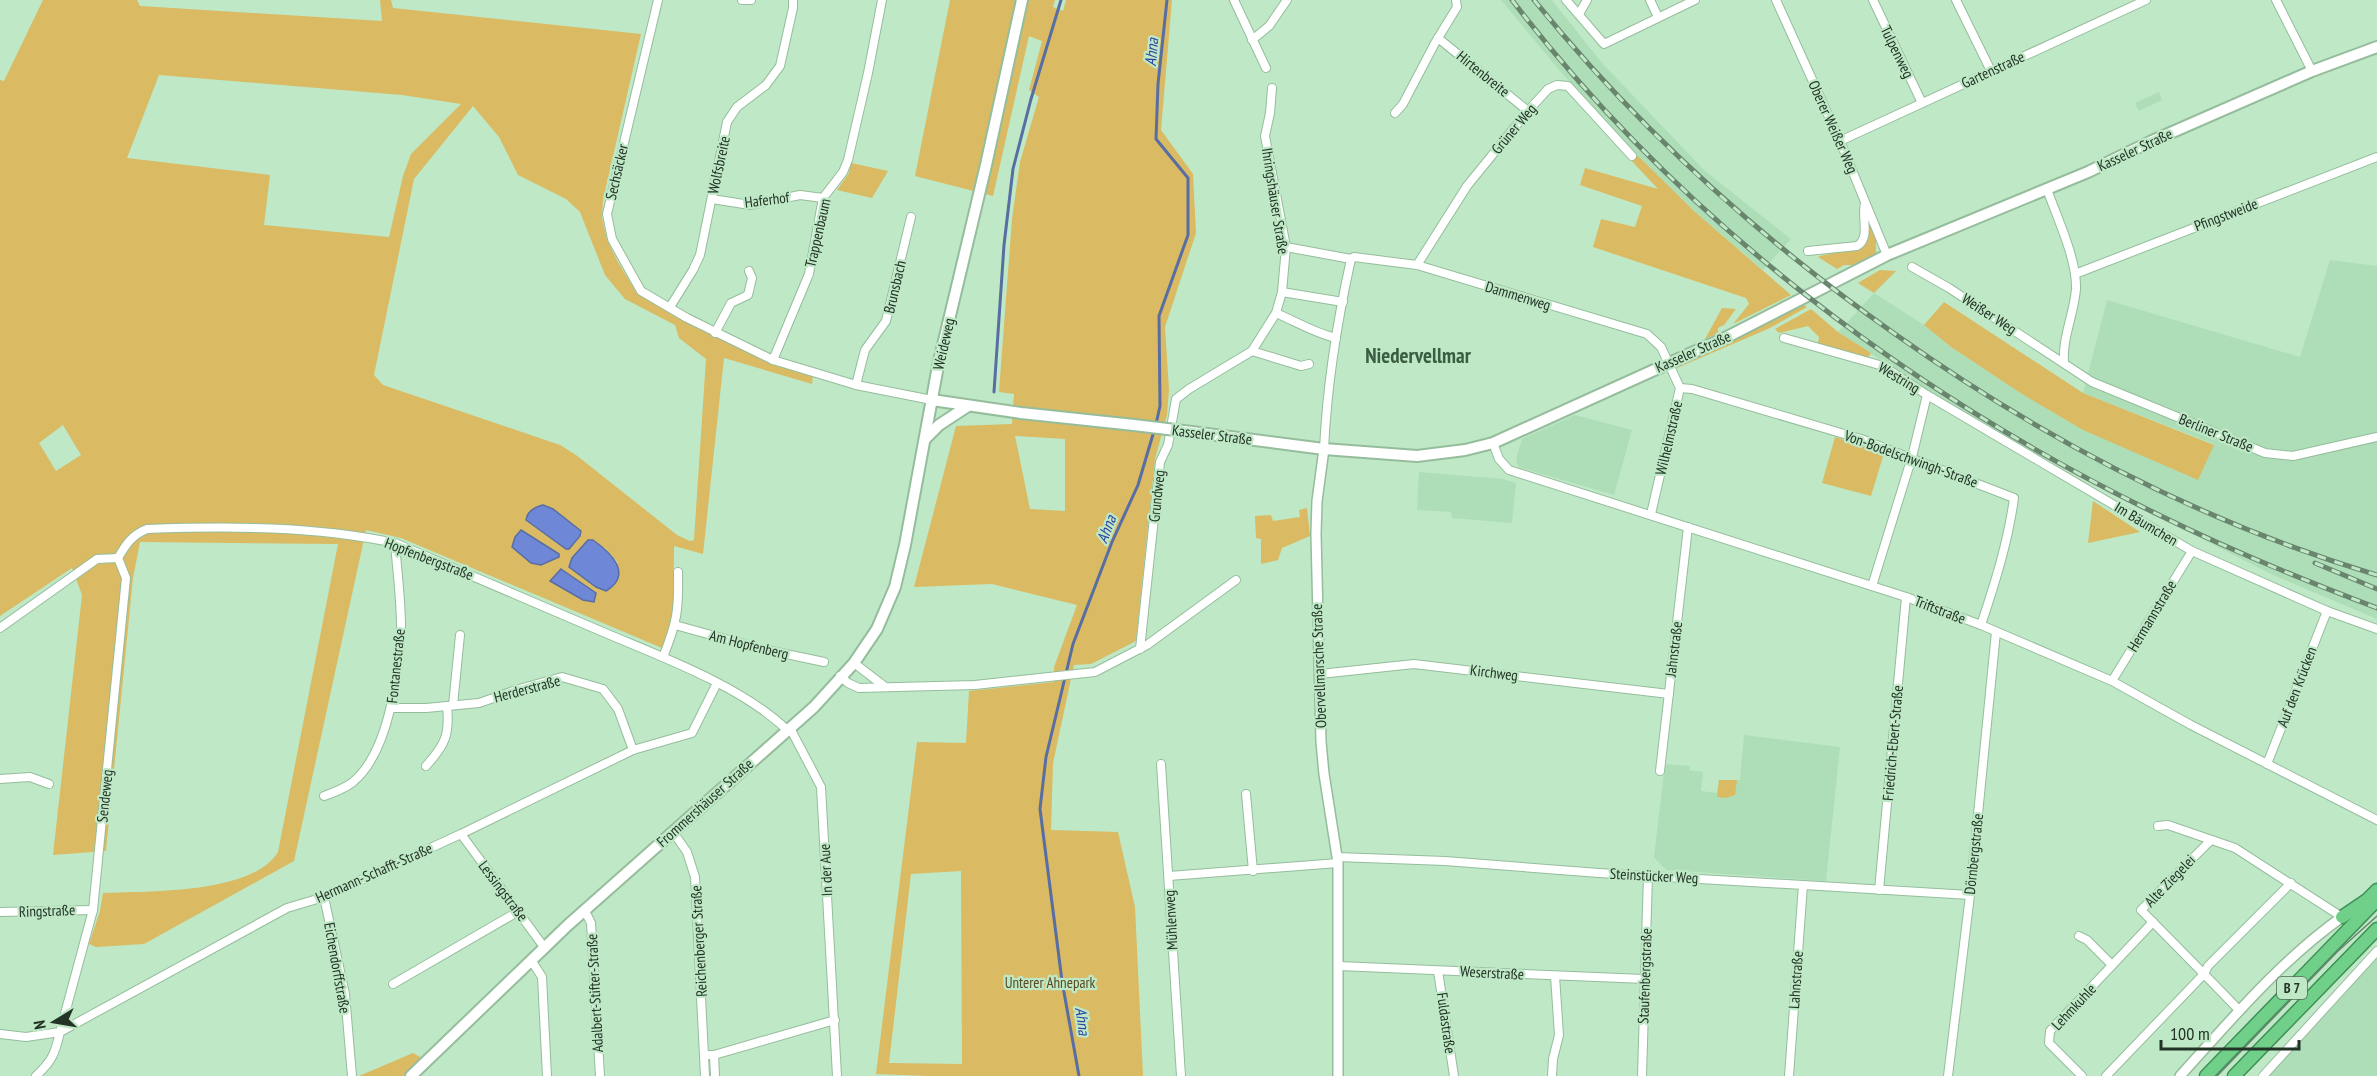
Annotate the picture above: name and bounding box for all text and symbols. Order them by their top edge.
street label: Tulpenweg [1877,22,1918,81]
water label: Ahna [1140,36,1162,67]
street label: Hirtenbreite [1453,46,1514,101]
street label: Gartenstraße [1958,47,2027,92]
street label: Oberer Weißer Weg [1804,77,1862,176]
street label: Grüner Weg [1487,100,1540,158]
street label: Kasseler Straße [2094,124,2175,175]
street label: Wolfsbreite [703,134,734,196]
street label: Sechsäcker [601,141,632,202]
street label: Ihringshäuser Straße [1258,146,1293,255]
street label: Haferhof [744,187,791,212]
street label: Pfingstweide [2191,194,2260,235]
street label: Trappenbaum [800,197,835,269]
street label: Brunsbach [879,259,910,315]
street label: Dammenweg [1483,277,1553,314]
street label: Weißer Weg [1958,289,2020,338]
street label: Weideweg [928,316,959,372]
street label: Kasseler Straße [1652,326,1733,377]
district label: Niedervellmar [1365,342,1472,369]
street label: Westring [1875,358,1924,397]
street label: Wilhelmstraße [1651,399,1686,477]
street label: Berliner Straße [2176,409,2256,456]
street label: Kasseler Straße [1171,420,1253,449]
street label: Von-Bodelschwingh-Straße [1841,425,1981,492]
street label: Grundweg [1144,469,1169,523]
street label: Im Bäumchen [2111,497,2181,550]
water label: Ahna [1092,511,1121,546]
street label: Hopfenbergstraße [382,533,476,584]
street label: Hermannstraße [2123,577,2180,655]
street label: Triftstraße [1912,591,1969,628]
street label: Obervellmarsche Straße [1307,603,1330,729]
street label: Jahnstraße [1661,620,1686,679]
street label: Am Hopfenberg [708,626,791,664]
street label: Fontanestraße [382,628,409,704]
street label: Auf den Krücken [2273,644,2321,730]
street label: Kirchweg [1469,660,1519,685]
street label: Herderstraße [492,671,562,706]
street label: Friedrich-Ebert-Straße [1878,684,1907,801]
street label: Frommershäuser Straße [652,754,757,851]
street label: Sendeweg [92,769,117,823]
street label: Dörnbergstraße [1960,813,1987,895]
street label: Hermann-Schafft-Straße [312,838,435,907]
street label: In der Aue [815,843,836,897]
street label: Alte Ziegelei [2140,851,2199,911]
street label: Lessingstraße [474,857,532,925]
street label: Steinstücker Weg [1609,864,1699,887]
street label: Reichenberger Straße [686,885,711,997]
street label: Mühlenweg [1159,889,1182,951]
street label: Ringstraße [18,900,75,921]
street label: Eichendorffstraße [320,921,355,1015]
street label: Staufenbergstraße [1633,928,1656,1024]
street label: Adalbert-Stifter-Straße [582,933,607,1053]
street label: Lahnstraße [1784,950,1807,1010]
street label: Weserstraße [1460,961,1524,984]
park label: Unterer Ahnepark [1005,973,1096,992]
road number: B 7 [2277,977,2307,999]
street label: Lehmkuhle [2047,979,2100,1034]
street label: Fuldastraße [1433,991,1460,1055]
north arrow [24,992,84,1052]
water label: Ahna [1071,1006,1095,1038]
scale bar [2161,1013,2299,1051]
text: N [29,1019,50,1031]
text: 100 m [2170,1022,2210,1045]

